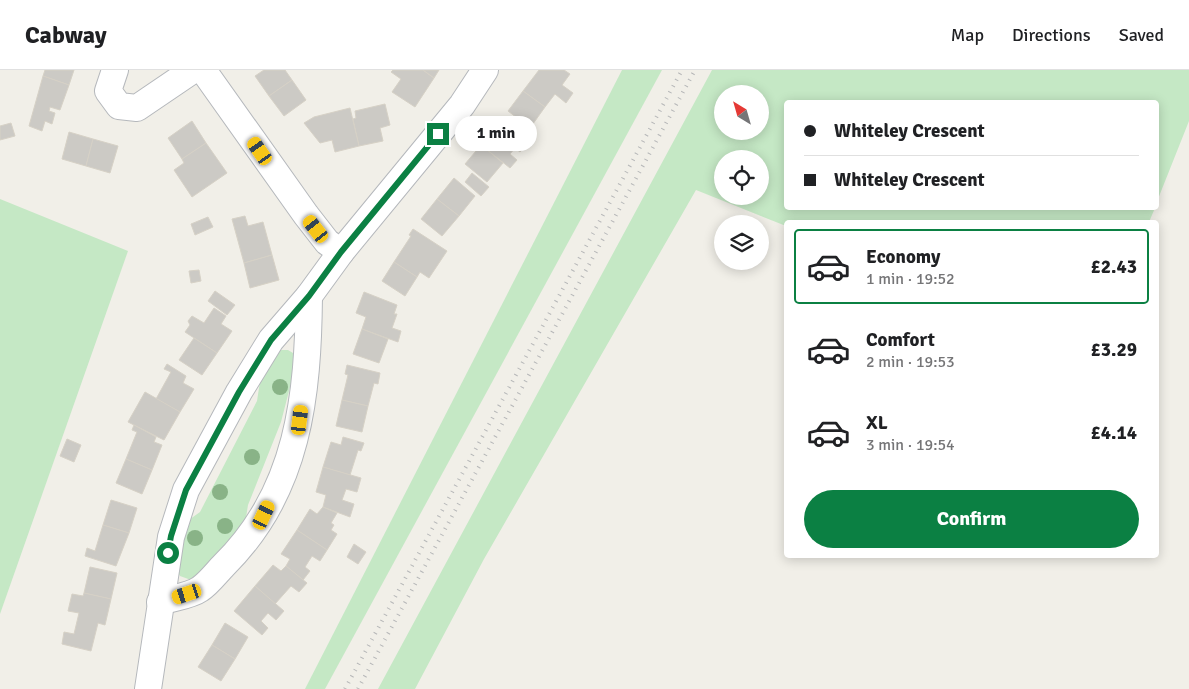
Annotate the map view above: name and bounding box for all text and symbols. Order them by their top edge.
text: Cabway [25,20,107,50]
text: Map [951,24,984,46]
text: Directions [1012,24,1091,46]
text: Saved [1119,24,1164,46]
north arrow [714,85,769,140]
map controls [714,85,769,270]
callout: 1 min [456,116,538,152]
text: Whiteley Crescent [834,119,985,143]
route end [427,123,449,145]
text: 1 min [477,123,515,143]
car [245,134,274,168]
button: locate [714,150,769,205]
text: Whiteley Crescent [834,168,985,192]
car [300,213,331,245]
button: layers [714,215,769,270]
icon: car [806,244,851,289]
text: Economy [866,245,940,269]
text: £2.43 [1091,255,1137,279]
text: 1 min · 19:52 [866,269,955,289]
icon: car [806,327,851,372]
text: Comfort [866,328,935,352]
text: £3.29 [1091,338,1137,362]
text: 2 min · 19:53 [866,352,955,372]
car [290,404,309,436]
icon: car [806,410,851,455]
text: XL [866,411,888,435]
text: £4.14 [1091,421,1137,445]
text: 3 min · 19:54 [866,435,955,455]
button: Confirm [804,490,1139,548]
car [250,498,277,532]
route start [157,542,179,564]
car [170,582,203,606]

